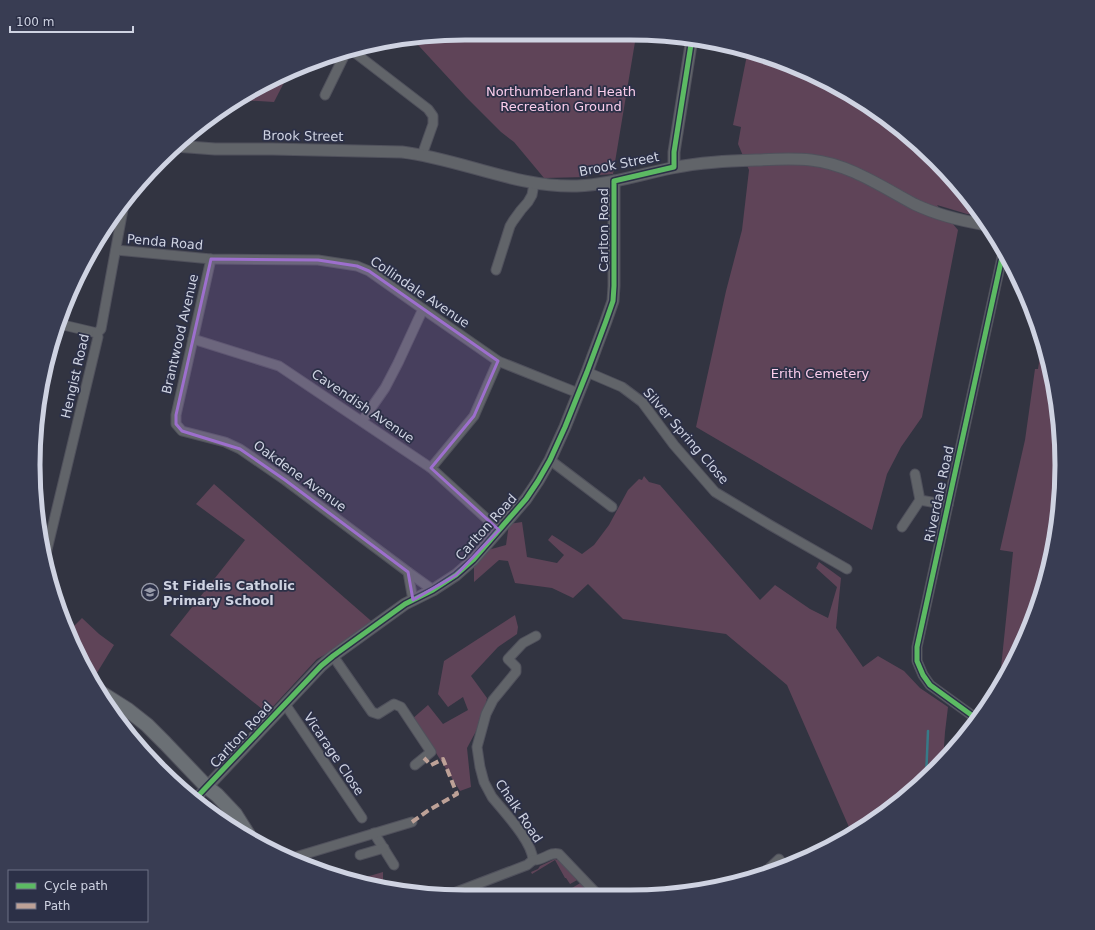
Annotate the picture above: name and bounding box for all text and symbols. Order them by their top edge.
scale bar [10,8,133,34]
text: 100 m [16,15,54,29]
park label: Northumberland Heath Recreation Ground [486,84,636,114]
street label: Brook Street [262,128,344,144]
street label: Brook Street [578,149,660,179]
street label: Carlton Road [596,188,611,272]
street label: Penda Road [126,231,204,253]
street label: Collindale Avenue [368,253,472,331]
street label: Brantwood Avenue [159,272,201,396]
street label: Hengist Road [58,332,92,420]
street label: Cavendish Avenue [309,366,417,446]
park label: Erith Cemetery [771,366,870,381]
street label: Silver Spring Close [640,385,732,487]
street label: Oakdene Avenue [251,437,349,515]
street label: Riverdale Road [921,444,957,544]
street label: Carlton Road [452,491,520,563]
place label: St Fidelis Catholic Primary School [163,578,295,608]
school or university icon: St Fidelis Catholic Primary School [140,582,160,602]
street label: Carlton Road [207,699,275,771]
street label: Vicarage Close [301,710,367,798]
street label: Chalk Road [492,776,546,846]
legend [8,870,148,922]
text: Cycle path [44,879,108,893]
text: Path [44,899,70,913]

